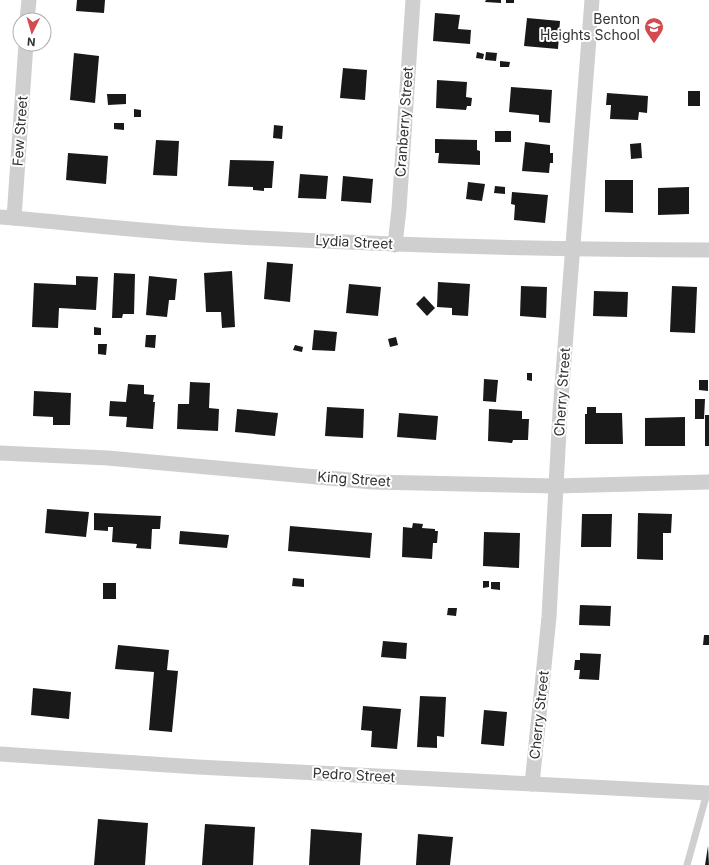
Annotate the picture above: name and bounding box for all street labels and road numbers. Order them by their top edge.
street label: Cranberry Street [391,66,416,178]
street label: Few Street [9,95,30,167]
street label: Lydia Street [315,231,394,252]
street label: Cherry Street [550,347,573,437]
street label: King Street [317,467,392,490]
street label: Cherry Street [525,669,552,760]
street label: Pedro Street [312,764,396,785]

